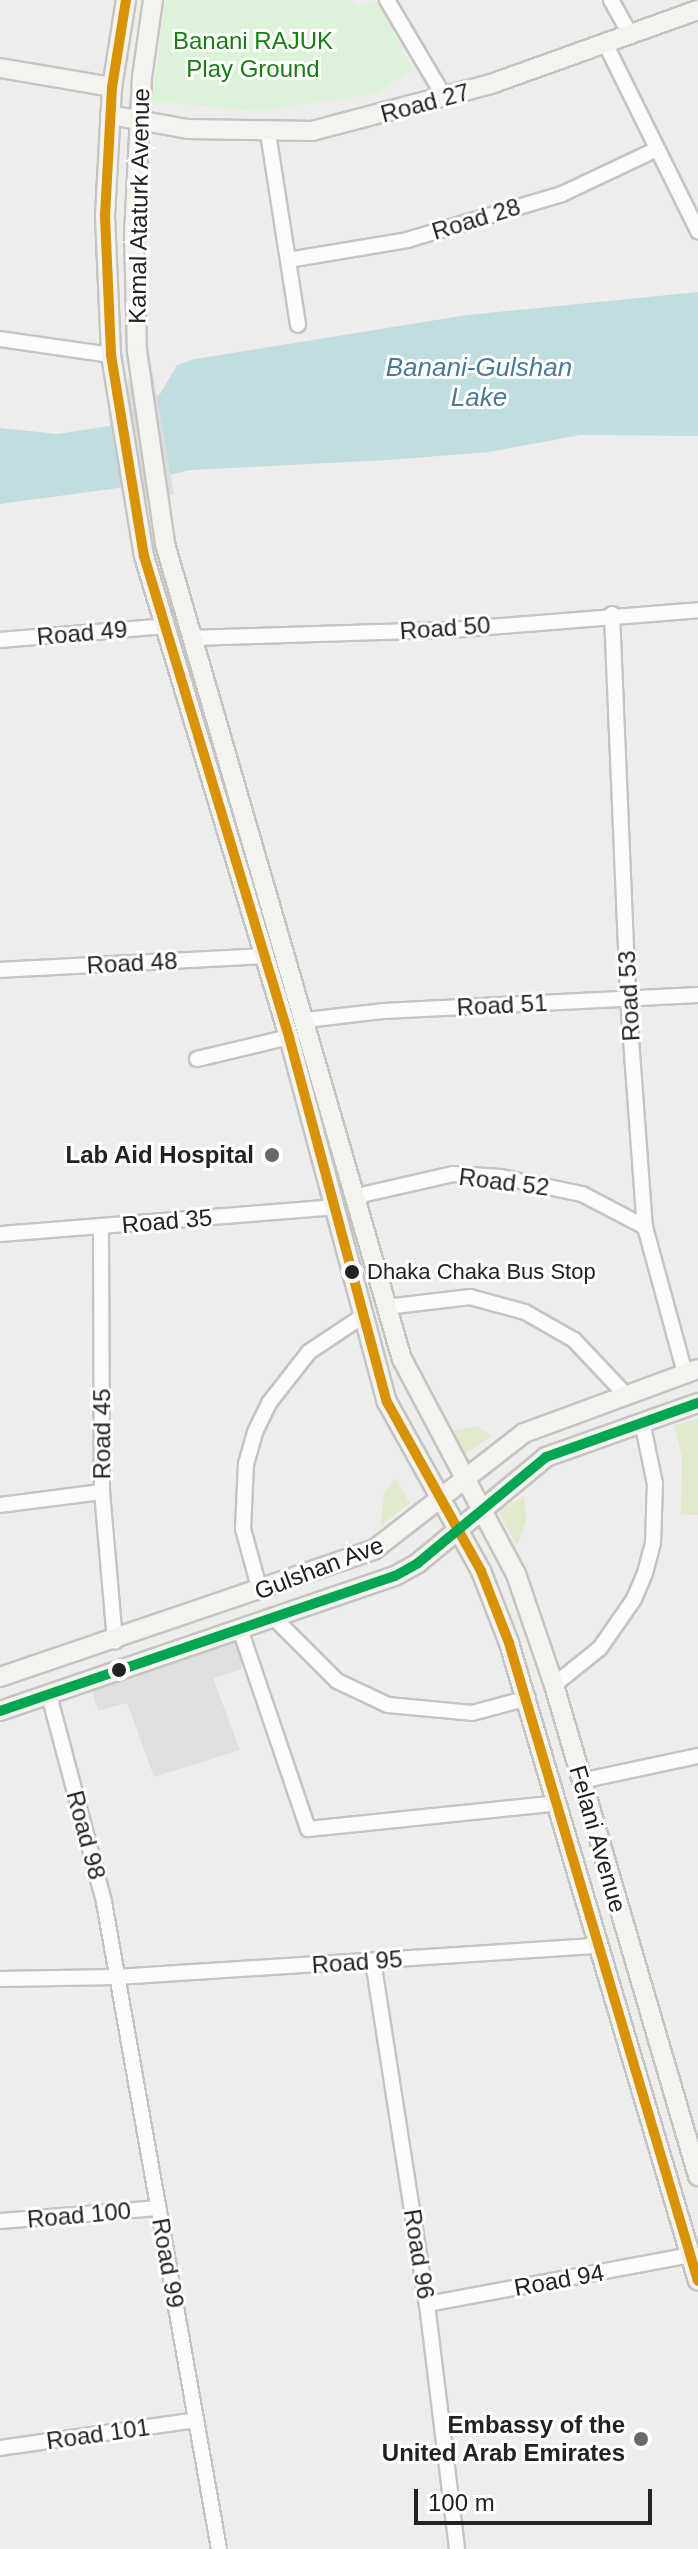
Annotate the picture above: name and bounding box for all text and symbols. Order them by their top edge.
park label: Banani RAJUK Play Ground [173,27,333,83]
street label: Road 27 [377,77,473,129]
street label: Kamal Ataturk Avenue [123,87,155,325]
street label: Road 28 [428,192,524,246]
water label: Banani-Gulshan Lake [386,352,572,414]
street label: Road 50 [399,610,491,646]
street label: Road 49 [36,615,128,651]
street label: Road 48 [86,946,178,980]
street label: Road 53 [612,950,646,1042]
street label: Road 51 [456,988,548,1022]
place label: Lab Aid Hospital [65,1141,254,1169]
marker: Lab Aid Hospital [261,1144,283,1166]
street label: Road 52 [457,1162,551,1202]
street label: Road 35 [121,1203,213,1239]
place label: Dhaka Chaka Bus Stop [367,1259,596,1285]
marker: Dhaka Chaka Bus Stop [344,1264,360,1280]
street label: Road 45 [88,1389,116,1479]
street label: Gulshan Ave [250,1530,388,1606]
unlabelled marker [111,1662,127,1678]
street label: Felani Avenue [563,1761,633,1917]
street label: Road 98 [60,1787,112,1883]
street label: Road 95 [311,1944,403,1980]
street label: Road 100 [26,2196,132,2234]
street label: Road 96 [398,2207,440,2301]
street label: Road 99 [146,2216,190,2310]
street label: Road 94 [512,2258,606,2302]
place label: Embassy of the United Arab Emirates [381,2411,625,2467]
street label: Road 101 [44,2412,152,2456]
marker: Embassy of the United Arab Emirates [632,2430,650,2448]
scale bar [418,2473,656,2523]
text: 100 m [428,2489,495,2516]

